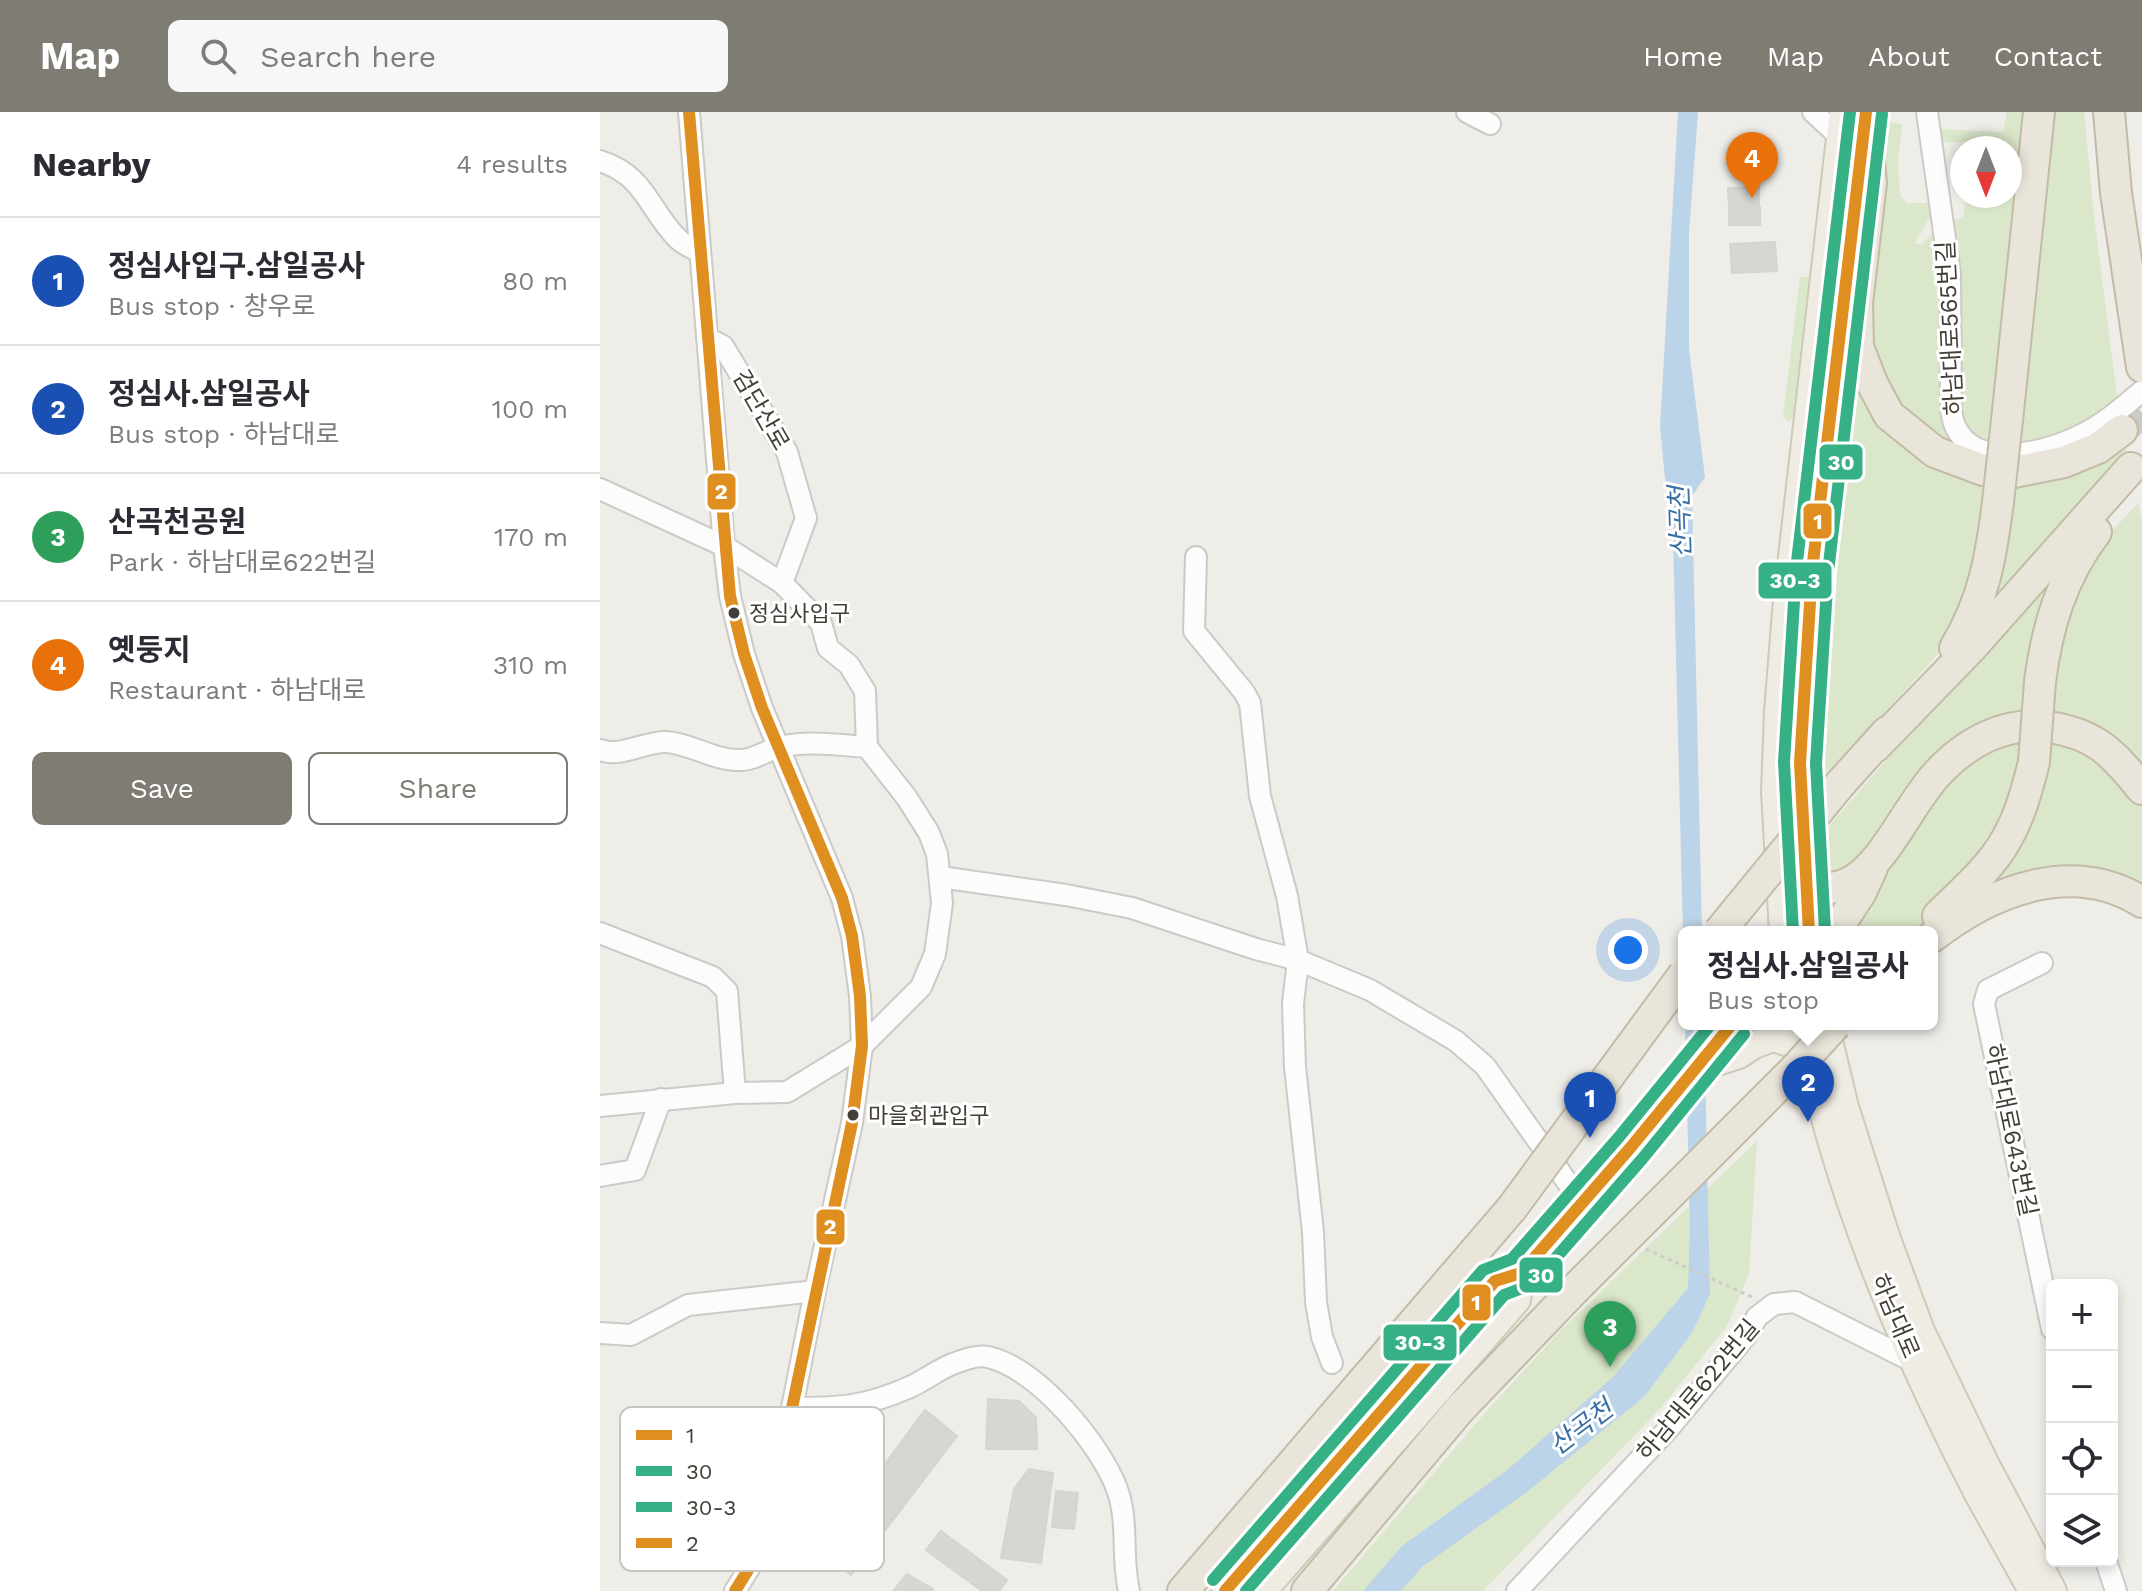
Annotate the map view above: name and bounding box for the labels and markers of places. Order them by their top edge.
pin: 4 [1726,132,1778,198]
place label: 정심사입구 [749,601,850,626]
marker: 정심사입구 [726,605,742,621]
pin: 2 [1782,1056,1834,1122]
pin: 1 [1564,1072,1616,1138]
place label: 마을회관입구 [868,1103,989,1128]
marker: 마을회관입구 [845,1107,861,1123]
pin: 3 [1584,1301,1636,1367]

